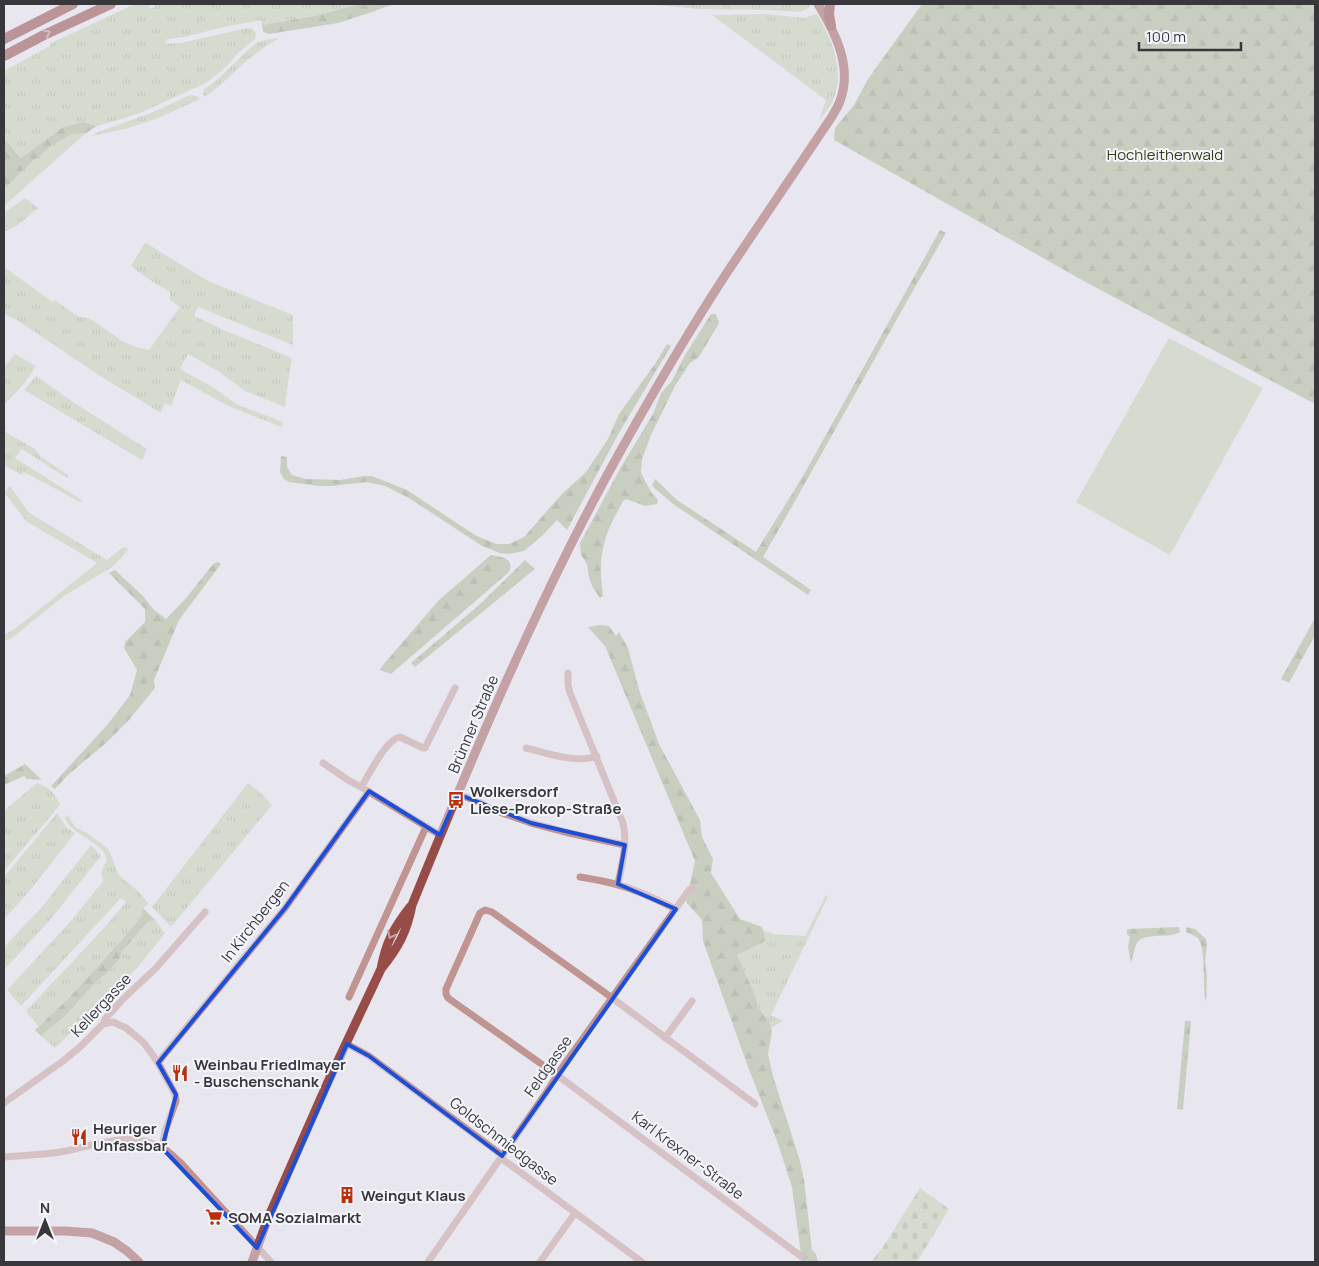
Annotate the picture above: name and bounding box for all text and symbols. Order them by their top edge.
scale bar [1139,20,1242,52]
text: 100 m [1146,26,1186,47]
one-way arrow [42,29,51,40]
park label: Hochleithenwald [1107,144,1223,165]
street label: Brünner Straße [443,671,503,776]
place label: Wolkersdorf Liese-Prokop-Straße [470,781,621,819]
bus stop icon: Wolkersdorf Liese-Prokop-Straße [446,790,466,810]
street label: In Kirchbergen [216,875,294,967]
one-way arrow [387,930,397,939]
street label: Kellergasse [66,969,136,1041]
street label: Feldgasse [519,1031,577,1101]
place label: Weinbau Friedlmayer - Buschenschank [194,1054,346,1092]
restaurant icon: Weinbau Friedlmayer - Buschenschank [170,1063,190,1083]
street label: Goldschmiedgasse [445,1092,563,1190]
street label: Karl Krexner-Straße [628,1106,749,1204]
place label: Heuriger Unfassbar [93,1118,167,1156]
restaurant icon: Heuriger Unfassbar [69,1127,89,1147]
building icon: Weingut Klaus [337,1185,357,1205]
place label: Weingut Klaus [361,1185,466,1206]
north arrow [20,1196,70,1246]
text: N [40,1198,50,1217]
supermarket icon: SOMA Sozialmarkt [204,1207,224,1227]
place label: SOMA Sozialmarkt [228,1207,362,1228]

